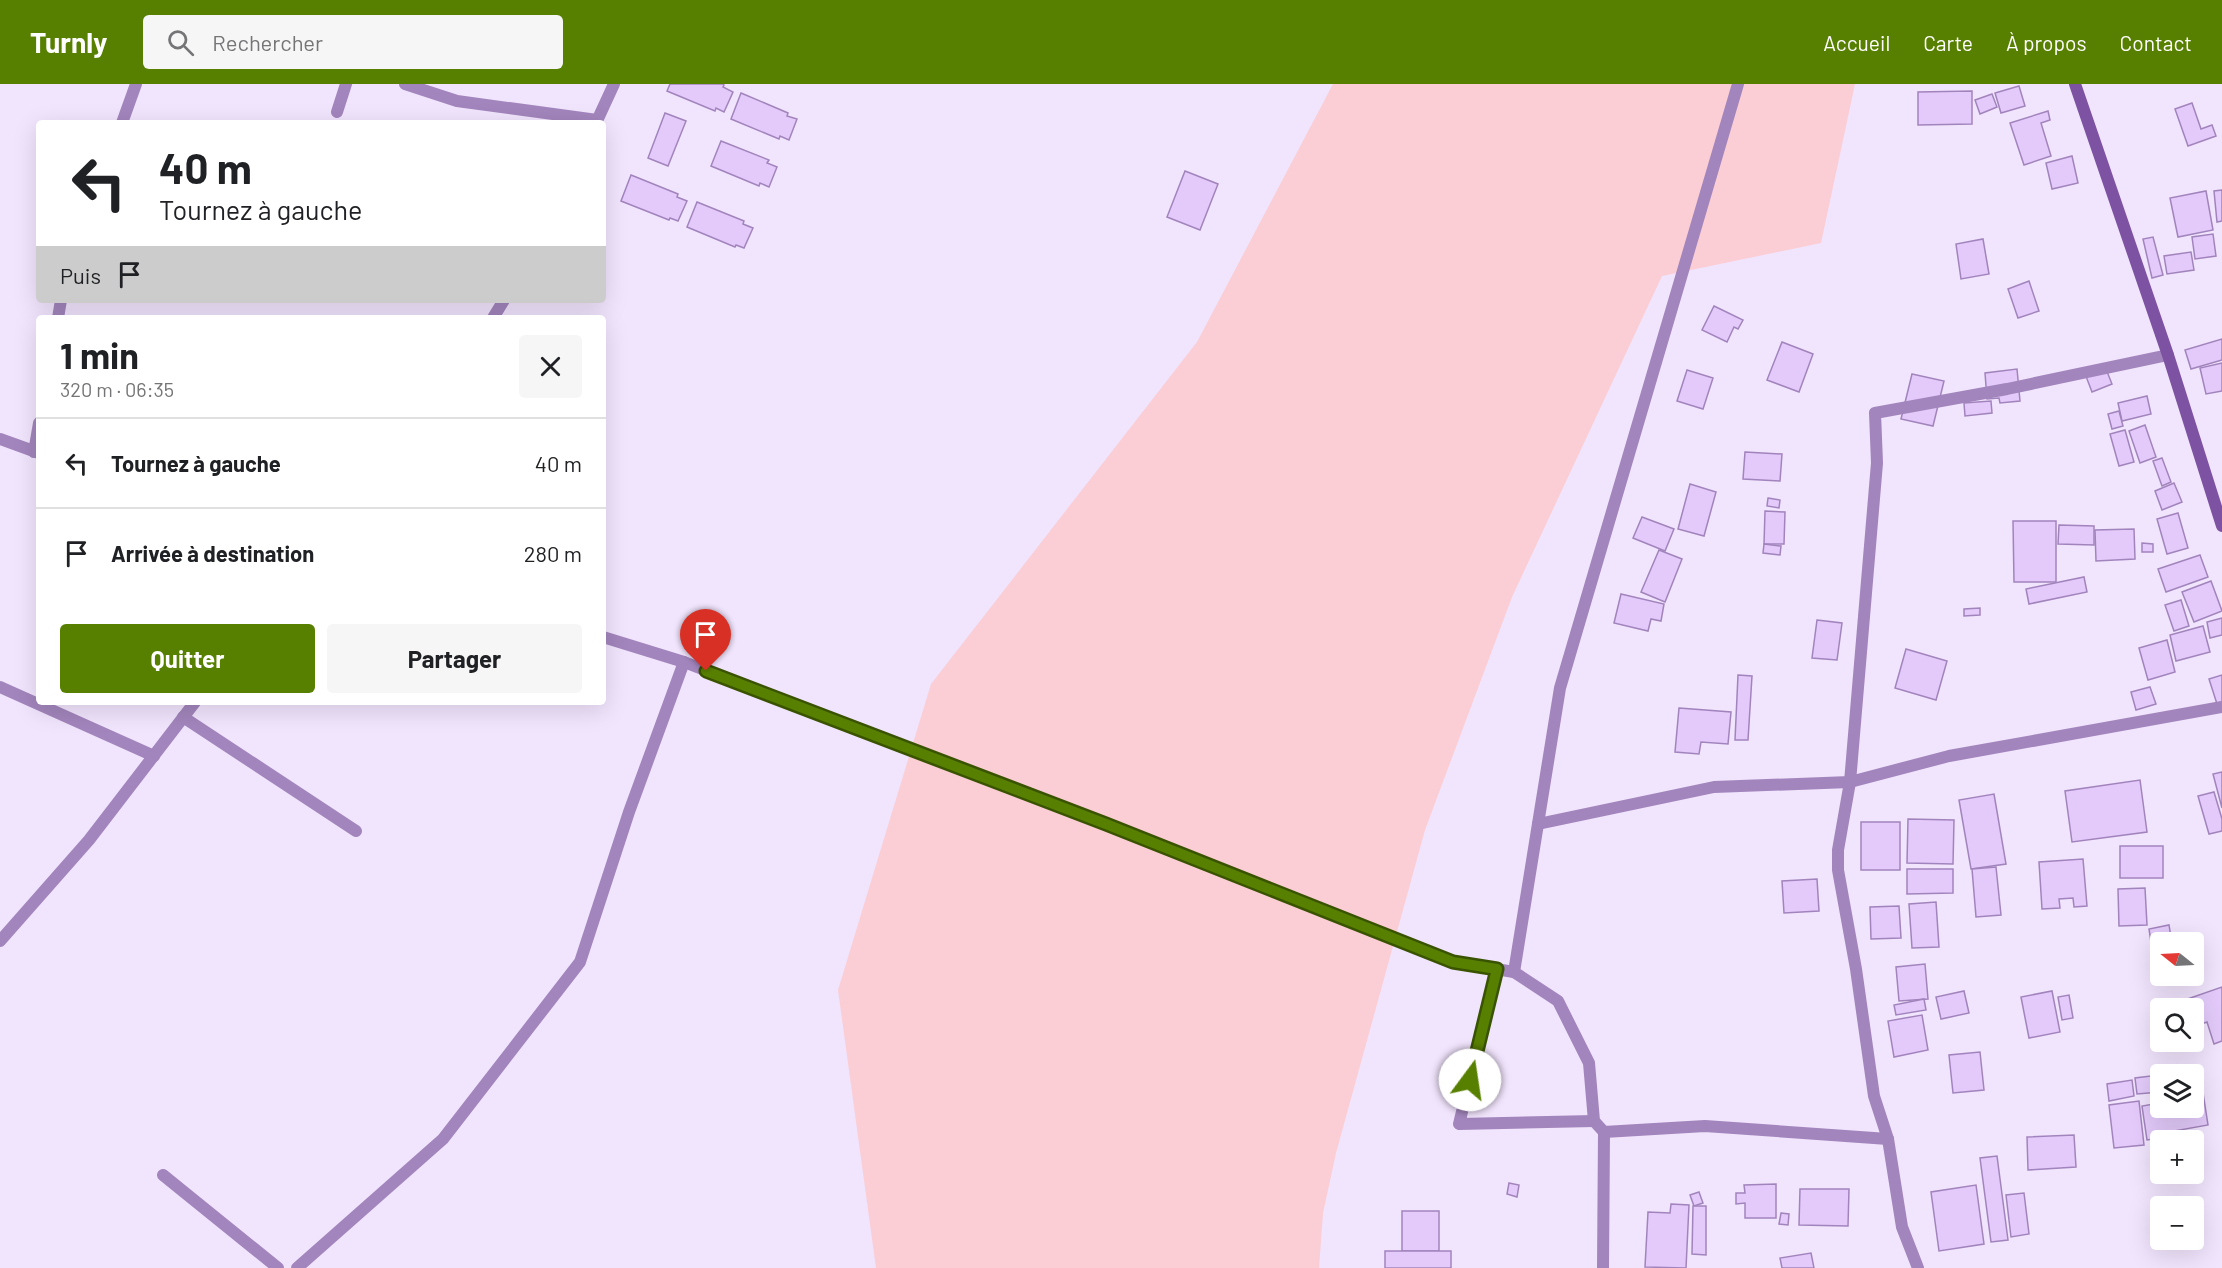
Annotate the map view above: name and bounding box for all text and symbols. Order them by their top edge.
search box [143,15,563,69]
text: Turnly [30,25,107,59]
icon: search [164,26,197,59]
text: Rechercher [212,29,323,55]
text: Accueil [1823,30,1890,55]
text: Carte [1923,30,1973,55]
text: À propos [2006,30,2087,55]
text: Contact [2120,30,2192,55]
text: 40 m [159,142,252,192]
icon: left [60,144,138,222]
text: Tournez à gauche [159,193,362,225]
icon: arrive [113,258,146,291]
text: Puis [60,262,101,288]
text: 1 min [60,333,139,376]
button: close [519,335,582,398]
text: 320 m · 06:35 [60,377,174,401]
icon: left [60,447,93,480]
text: Tournez à gauche [111,450,281,476]
text: 40 m [535,450,582,476]
icon: arrive [60,537,93,570]
text: Arrivée à destination [111,540,314,566]
text: 280 m [524,540,582,566]
pin [680,609,731,671]
icon: arrive [689,618,722,651]
button: Quitter [60,624,315,693]
button: Partager [327,624,582,693]
north arrow [2150,932,2204,986]
map controls [2150,932,2204,1250]
button: search [2150,998,2204,1052]
position arrow [1438,1048,1502,1112]
button: layers [2150,1064,2204,1118]
button: + [2150,1130,2204,1184]
button: − [2150,1196,2204,1250]

